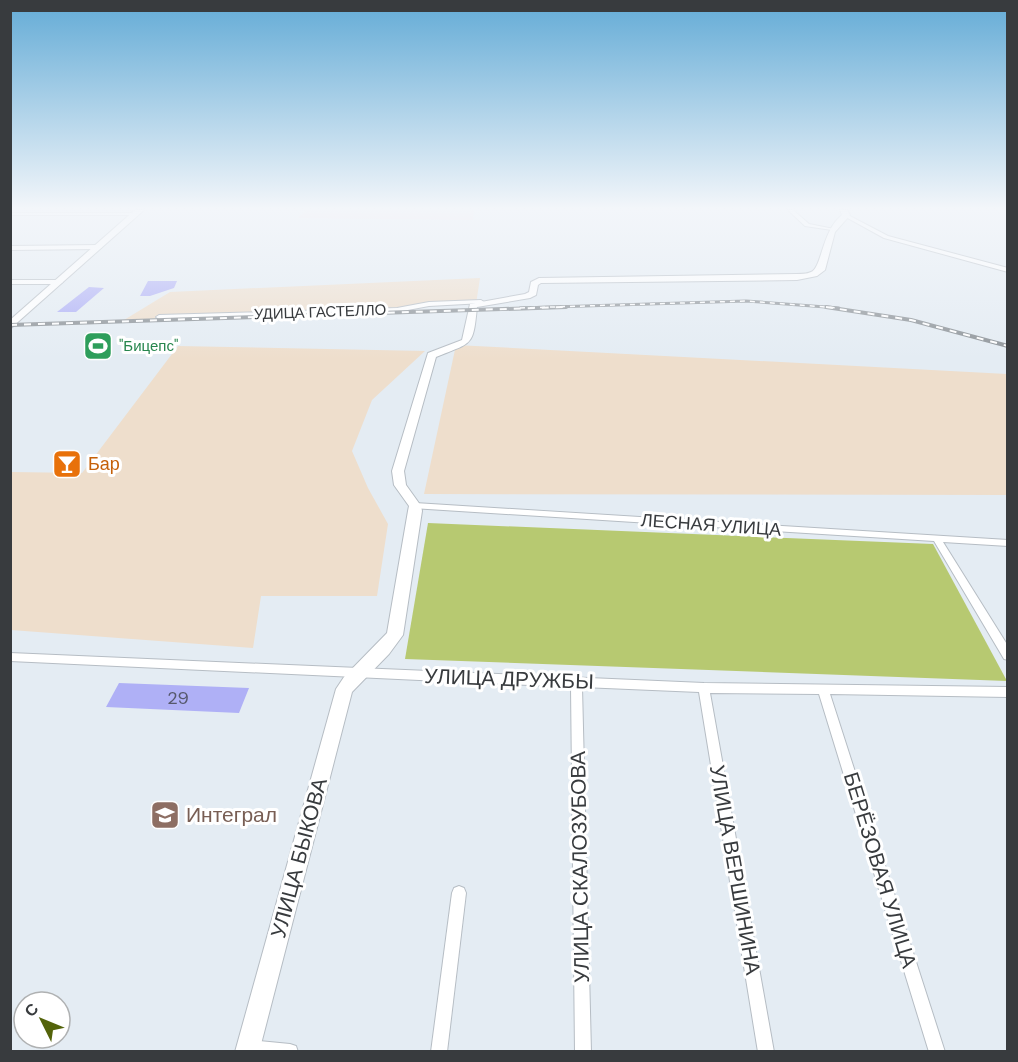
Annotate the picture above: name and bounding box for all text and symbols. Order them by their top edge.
street label: УДИЦА ГАСТЕЛЛО [253,300,387,324]
sports icon: "Бицепс" [82,330,114,362]
place label: "Бицепс" [119,336,178,356]
bar icon: Бар [51,448,83,480]
place label: Бар [88,452,120,476]
street label: ЛЕСНАЯ УЛИЦА [640,508,782,542]
street label: УЛИЦА ДРУЖБЫ [424,662,594,696]
house number: 29 [167,686,189,710]
street label: УЛИЦА СКАЛОЗУБОВА [564,751,596,983]
street label: УЛИЦА ВЕРШИНИНА [703,763,767,977]
street label: БЕРЁЗОВАЯ УЛИЦА [837,768,923,972]
street label: УЛИЦА БЫКОВА [264,775,334,941]
school or university icon: Интеграл [149,799,181,831]
place label: Интеграл [186,801,277,829]
north arrow [12,990,72,1050]
text: С [20,998,43,1022]

